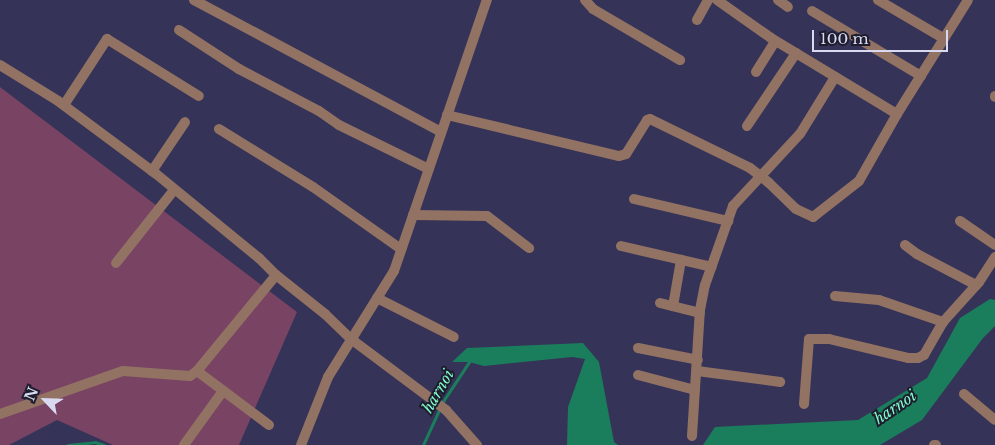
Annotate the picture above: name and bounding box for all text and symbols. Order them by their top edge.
scale bar [815,20,951,52]
text: 100 m [820,29,869,48]
water label: harnoi [419,366,457,416]
north arrow [20,375,70,425]
text: N [20,384,42,404]
water label: harnoi [871,387,919,427]

